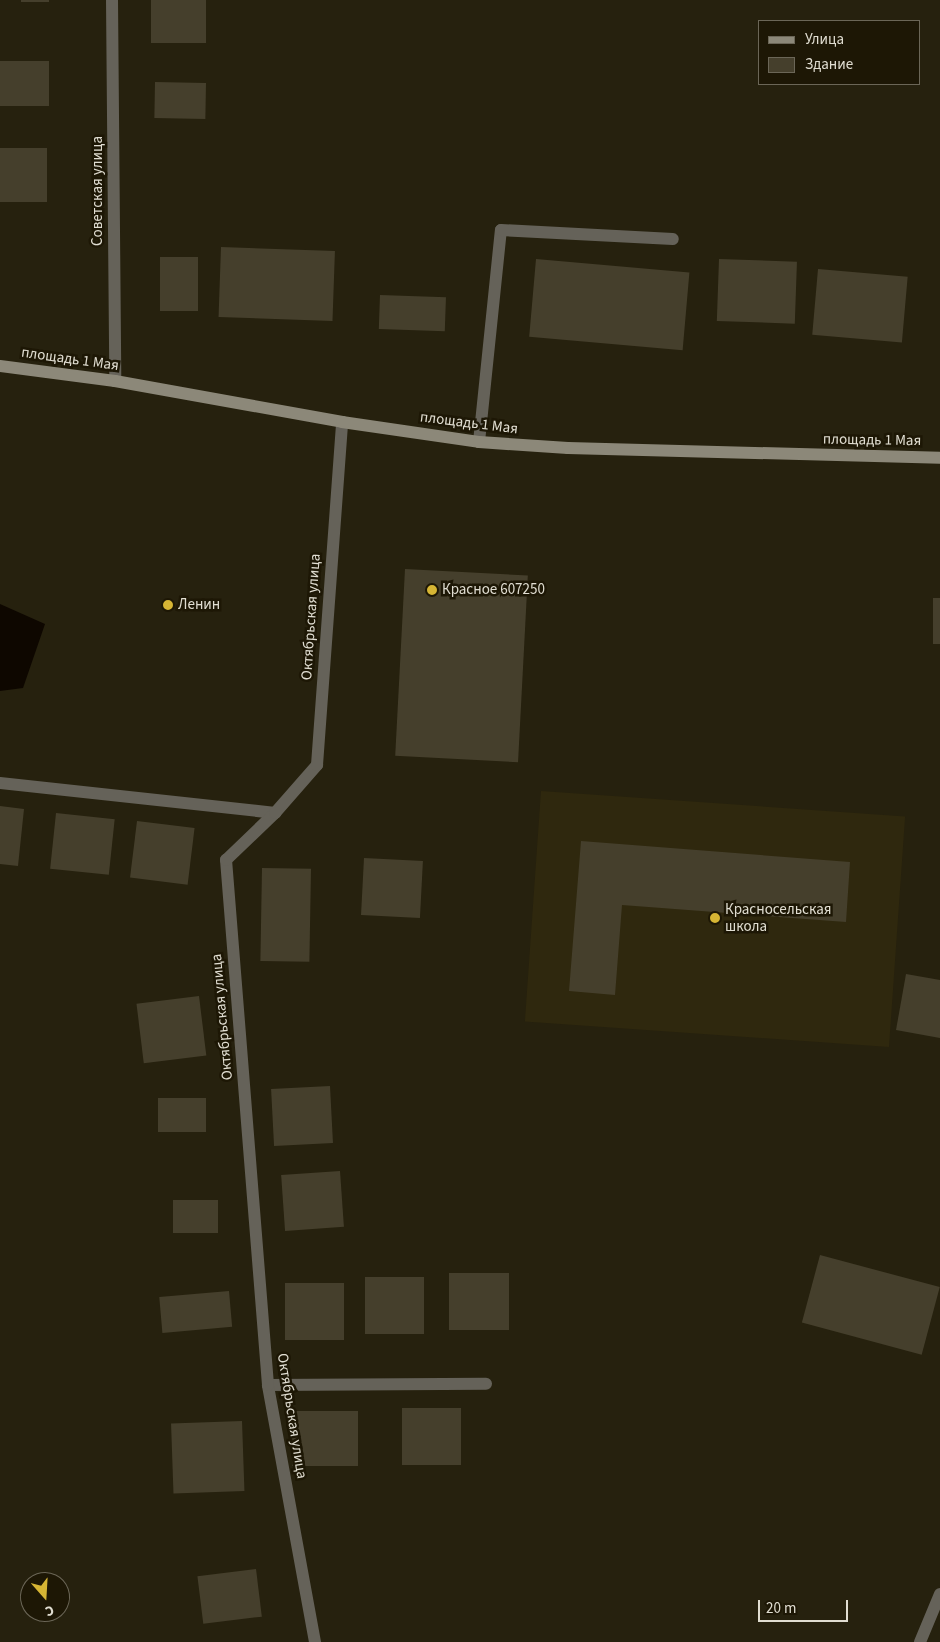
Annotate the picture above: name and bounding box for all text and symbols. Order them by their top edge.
legend [758,20,920,85]
text: Улица [805,29,844,50]
text: Здание [805,54,853,75]
street label: Советская улица [89,136,107,246]
street label: площадь 1 Мая [20,343,120,375]
street label: площадь 1 Мая [419,408,519,438]
street label: площадь 1 Мая [823,430,921,450]
street label: Октябрьская улица [298,553,324,681]
place label: Красное 607250 [442,581,545,599]
marker: Красное 607250 [426,584,438,596]
place label: Ленин [178,596,220,614]
marker: Ленин [162,599,174,611]
place label: Красносельская школа [725,900,831,935]
marker: Красносельская школа [709,912,721,924]
street label: Октябрьская улица [208,953,236,1081]
street label: Октябрьская улица [273,1352,311,1480]
north arrow [20,1572,70,1622]
scale bar [760,1590,850,1622]
text: 20 m [766,1598,796,1619]
text: С [42,1599,57,1621]

